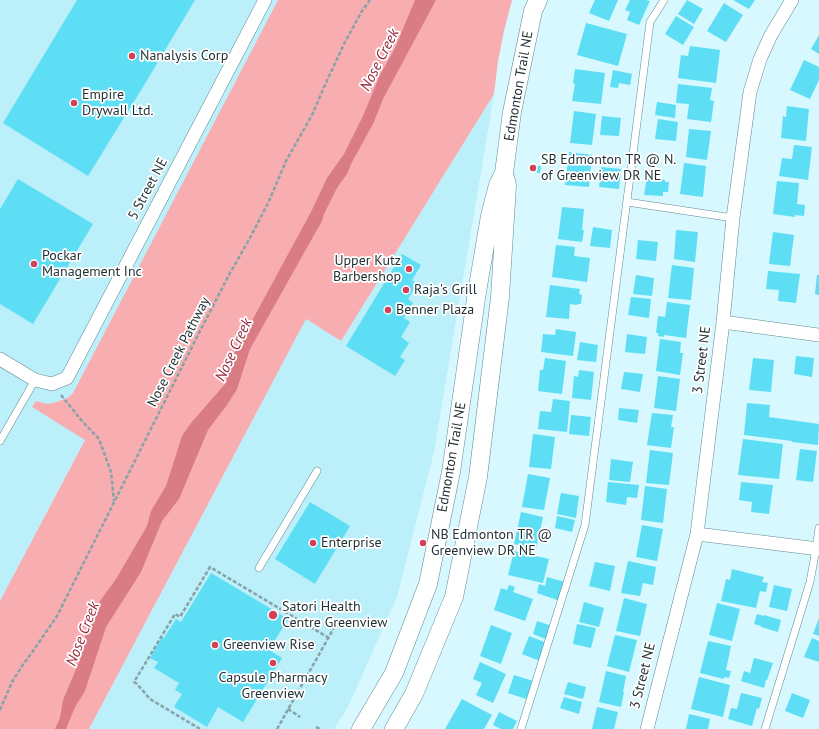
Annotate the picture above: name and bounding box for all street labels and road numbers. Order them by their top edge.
street label: Edmonton Trail NE [501,30,537,142]
street label: 5 Street NE [125,155,171,223]
street label: Nose Creek Pathway [144,294,214,410]
street label: 3 Street NE [690,325,714,395]
street label: Edmonton Trail NE [434,401,470,513]
street label: 3 Street NE [627,641,659,711]

